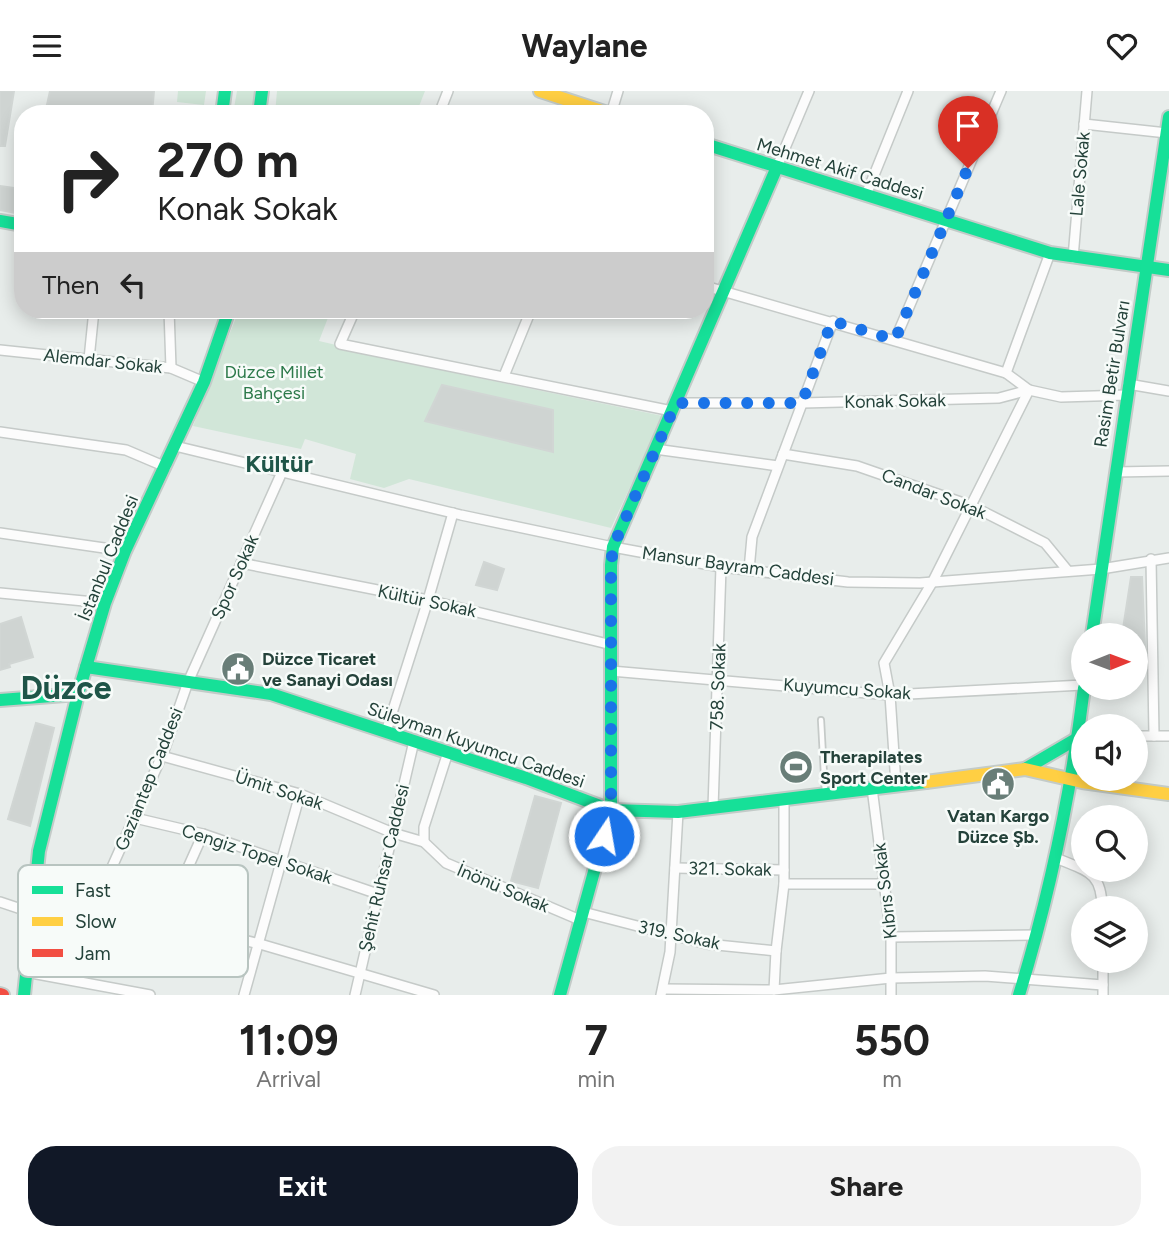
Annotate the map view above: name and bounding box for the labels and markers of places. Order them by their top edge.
pin [938,96,998,168]
place label: Düzce Ticaret ve Sanayi Odası [262,648,393,691]
public building icon: Düzce Ticaret ve Sanayi Odası [219,650,257,688]
place label: Therapilates Sport Center [820,746,928,789]
sports icon: Therapilates Sport Center [777,748,815,786]
public building icon: Vatan Kargo Düzce Şb. [979,765,1017,803]
place label: Vatan Kargo Düzce Şb. [947,805,1049,848]

